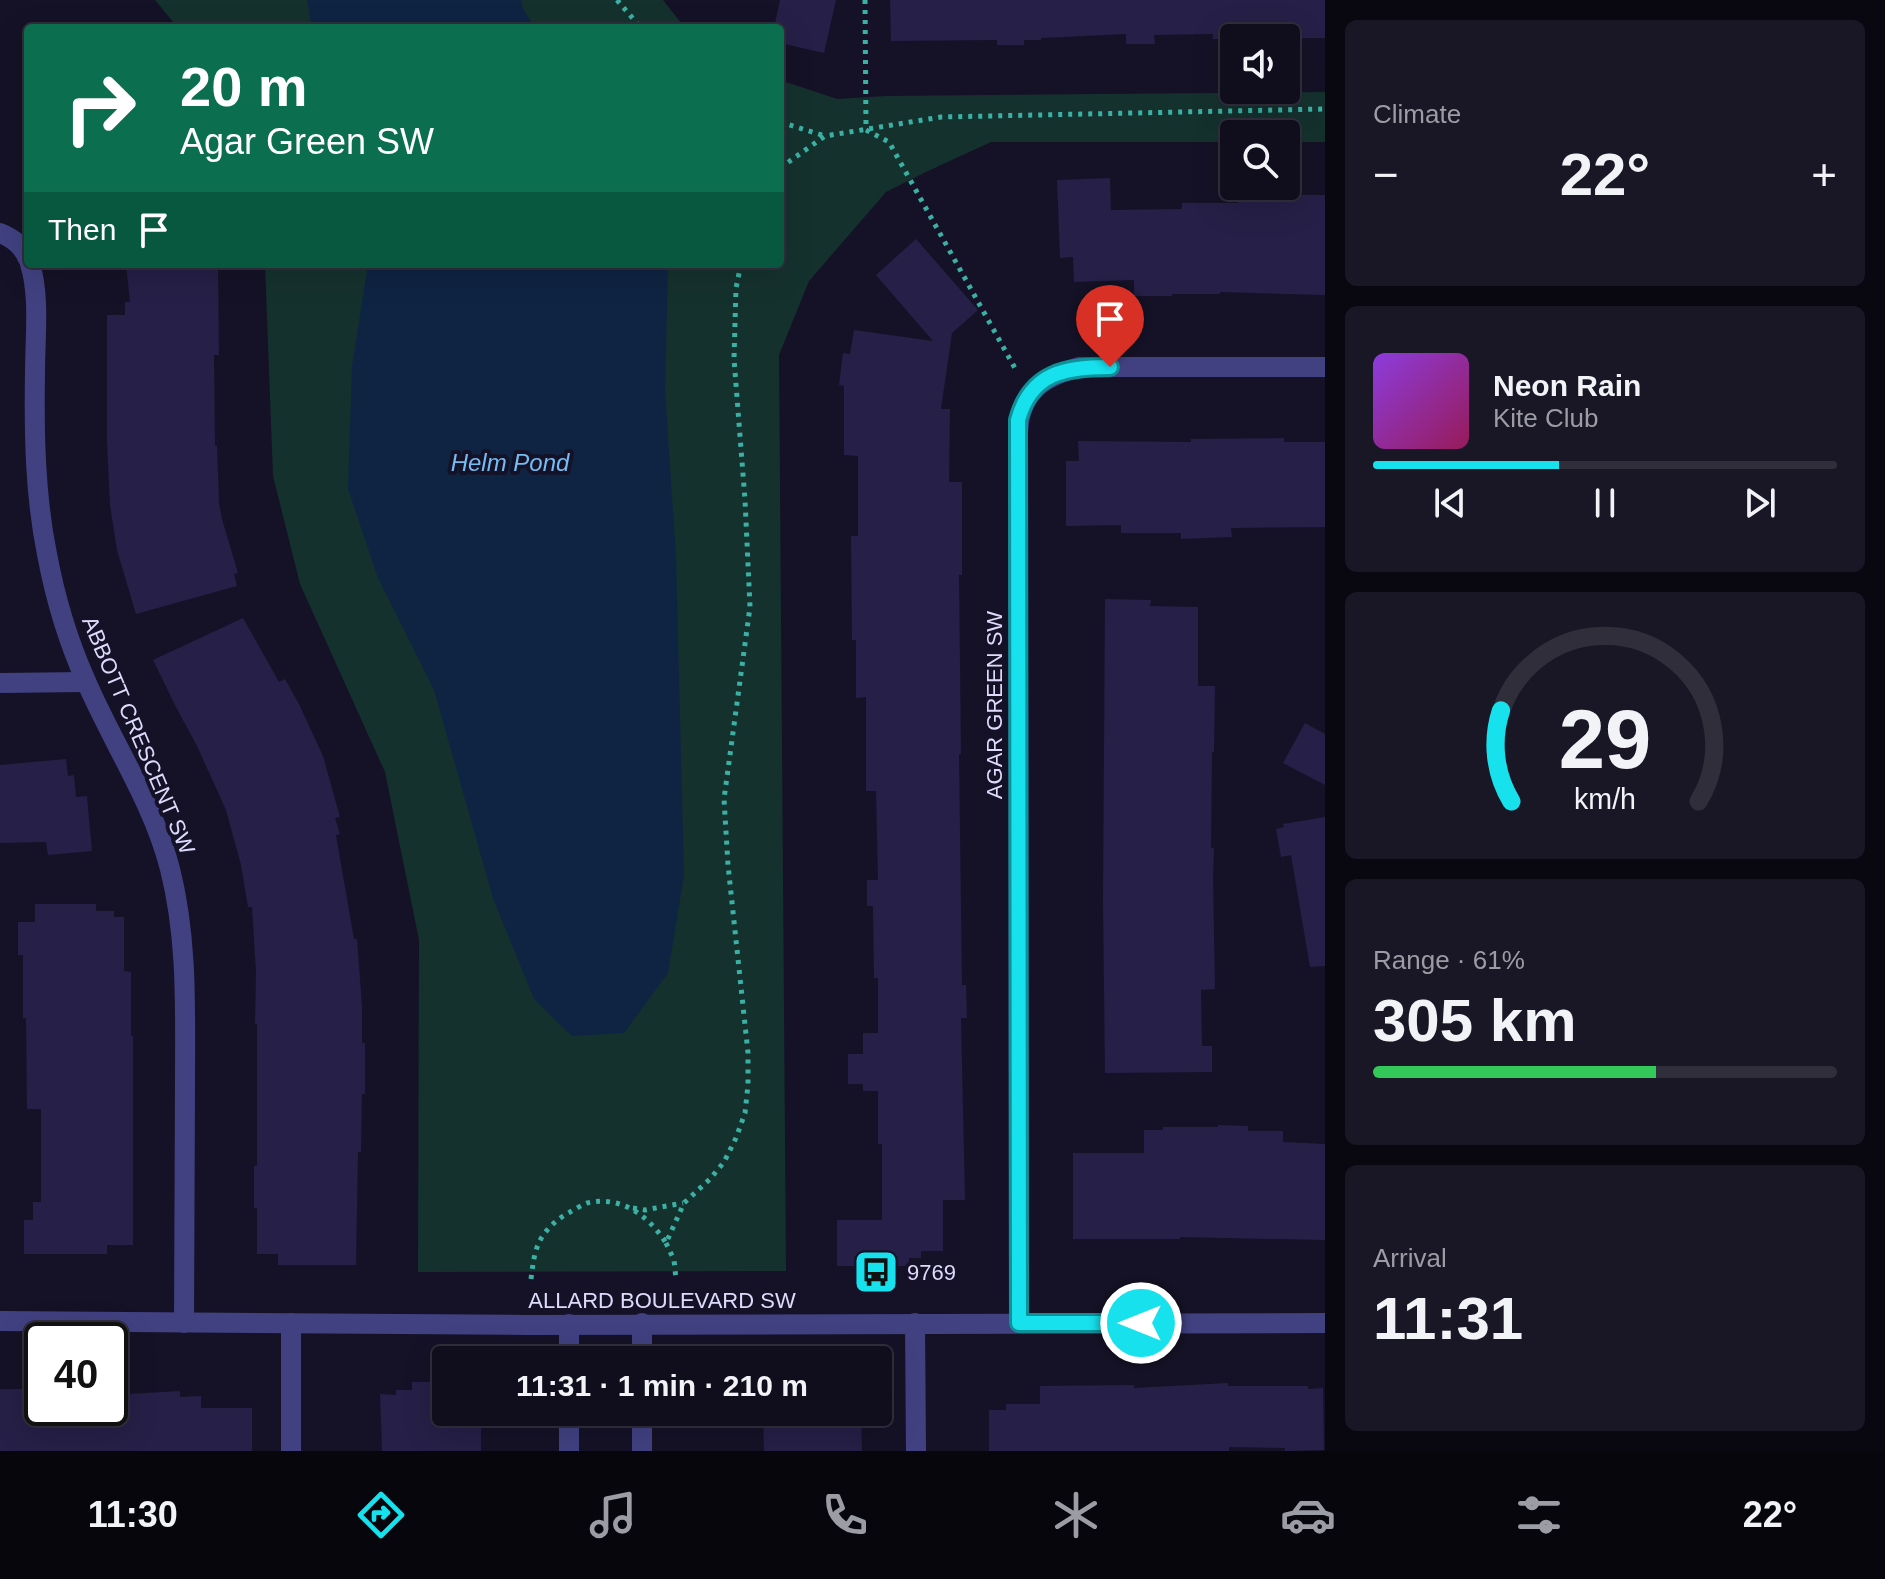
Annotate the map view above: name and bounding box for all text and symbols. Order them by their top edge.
map controls [1220,24,1300,200]
button: sound [1220,24,1300,104]
text: 20 m [180,55,308,118]
icon: right [48,56,152,160]
text: Climate [1373,99,1461,129]
button: search [1220,120,1300,200]
text: Agar Green SW [180,121,434,162]
text: 22° [1560,141,1650,208]
text: − [1373,150,1399,199]
text: + [1811,150,1837,199]
icon: arrive [132,208,176,252]
text: Then [48,213,116,246]
pin [1076,285,1144,367]
icon: arrive [1088,297,1132,341]
text: Neon Rain [1493,369,1641,402]
text: Kite Club [1493,403,1599,433]
water label: Helm Pond [451,449,570,476]
icon: previous [1428,481,1472,525]
icon: pause [1583,481,1627,525]
icon: next [1738,481,1782,525]
street label: AGAR GREEN SW [982,611,1007,799]
street label: ABBOTT CRESCENT SW [77,613,200,858]
text: 29 [1559,692,1651,785]
text: km/h [1574,783,1636,815]
text: Range · 61% [1373,945,1525,975]
text: 305 km [1373,987,1577,1054]
text: Arrival [1373,1243,1447,1273]
bus stop icon: 9769 [852,1248,900,1296]
place label: 9769 [907,1260,956,1285]
position arrow [1099,1281,1183,1365]
text: 11:31 [1373,1285,1523,1352]
street label: ALLARD BOULEVARD SW [528,1288,796,1313]
speed limit sign: 40 [24,1322,128,1426]
text: 11:31 · 1 min · 210 m [516,1369,808,1402]
icon: directions [353,1487,409,1543]
icon: music [585,1487,641,1543]
icon: phone [817,1487,873,1543]
icon: climate [1048,1487,1104,1543]
icon: car [1280,1487,1336,1543]
icon: filters [1511,1487,1567,1543]
text: 11:30 [88,1494,178,1535]
text: 22° [1743,1494,1797,1535]

